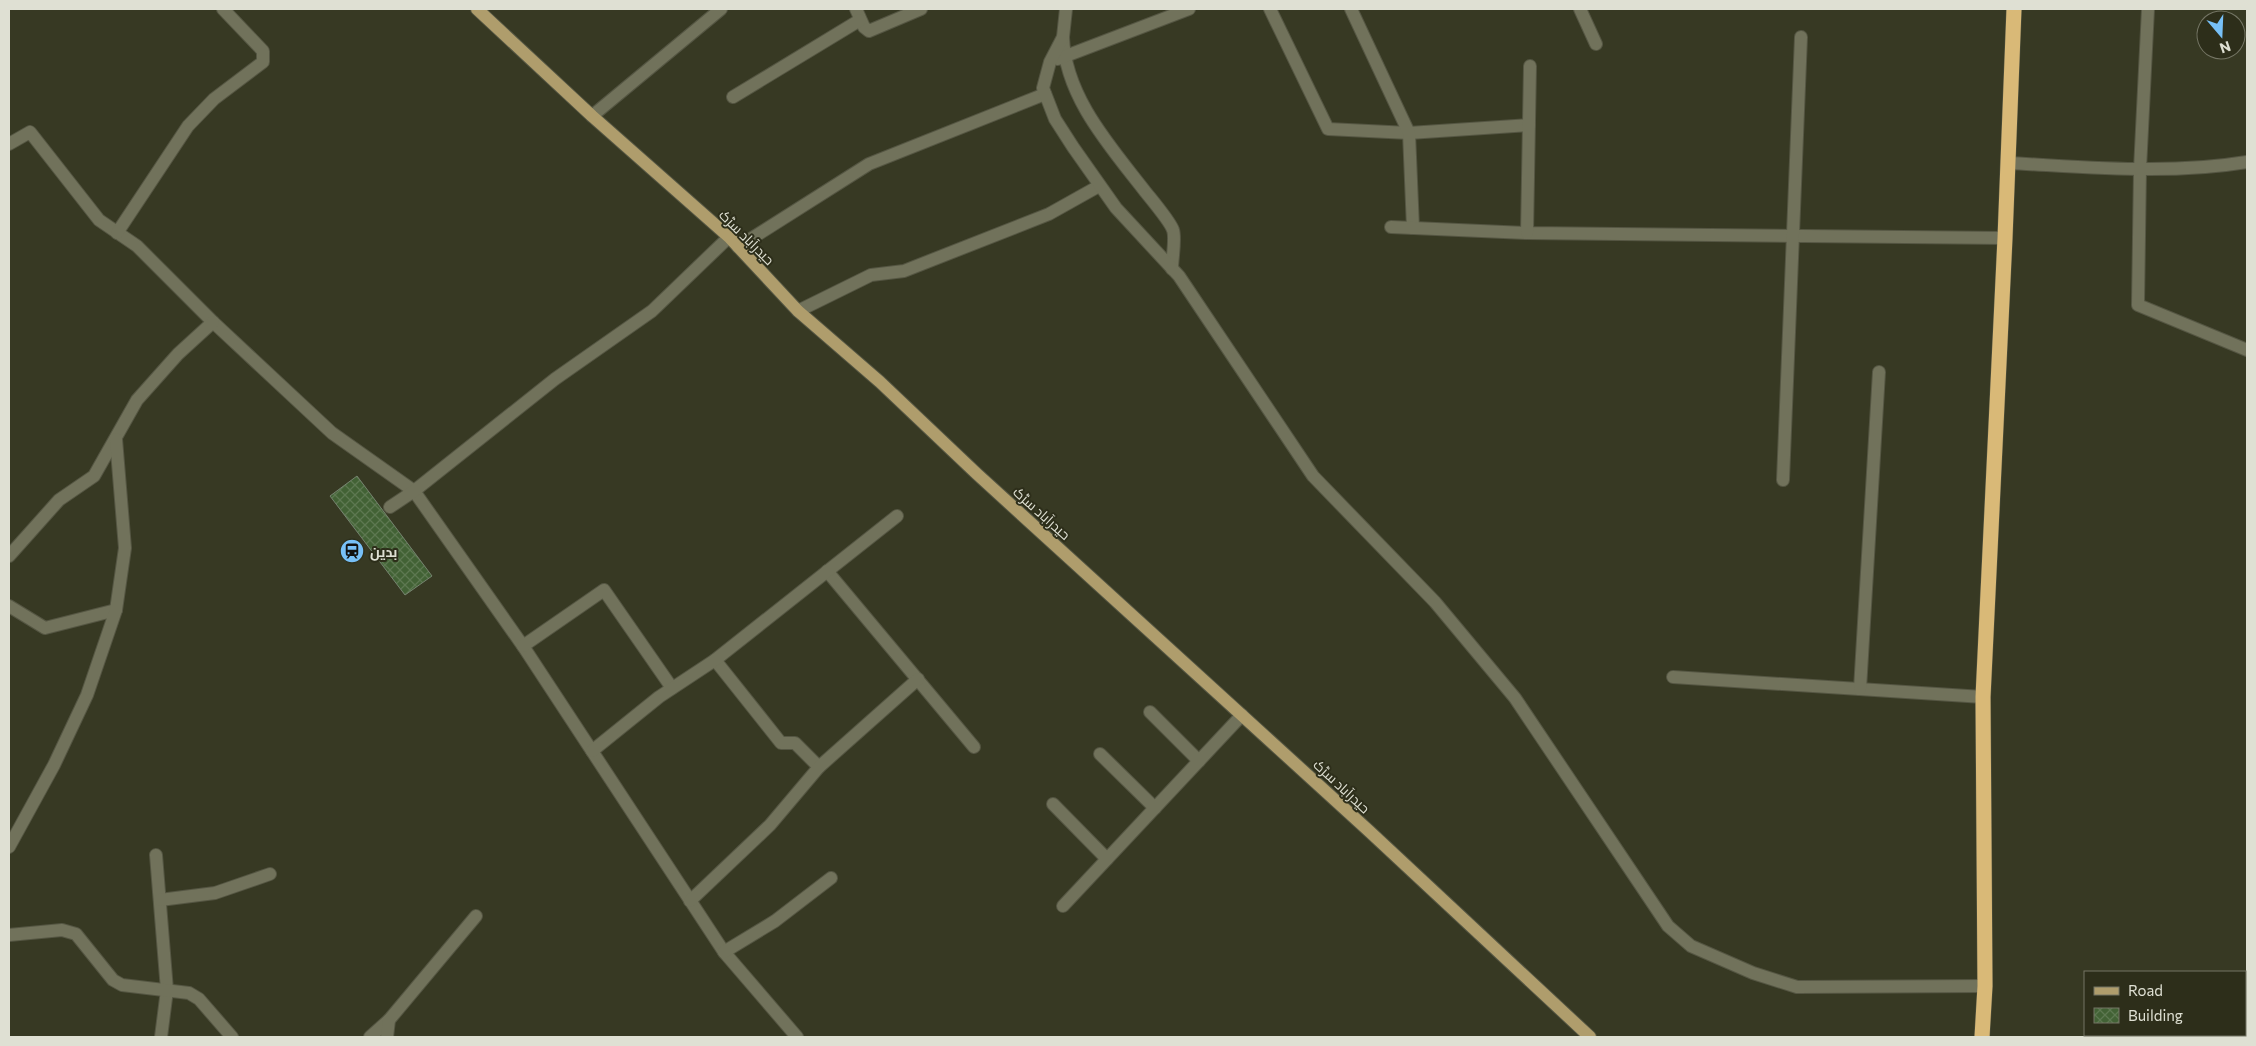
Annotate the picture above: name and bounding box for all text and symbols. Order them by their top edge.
north arrow [2196,10,2246,60]
text: N [2218,38,2233,58]
street label: حیدرآباد سڑک [716,206,778,268]
street label: حیدرآباد سڑک [1010,483,1074,543]
station icon: بدين [339,538,365,564]
place label: بدين [370,543,397,561]
street label: حیدرآباد سڑک [1310,756,1374,816]
legend [2084,971,2246,1036]
text: Road [2128,981,2163,999]
text: Building [2128,1006,2183,1024]

